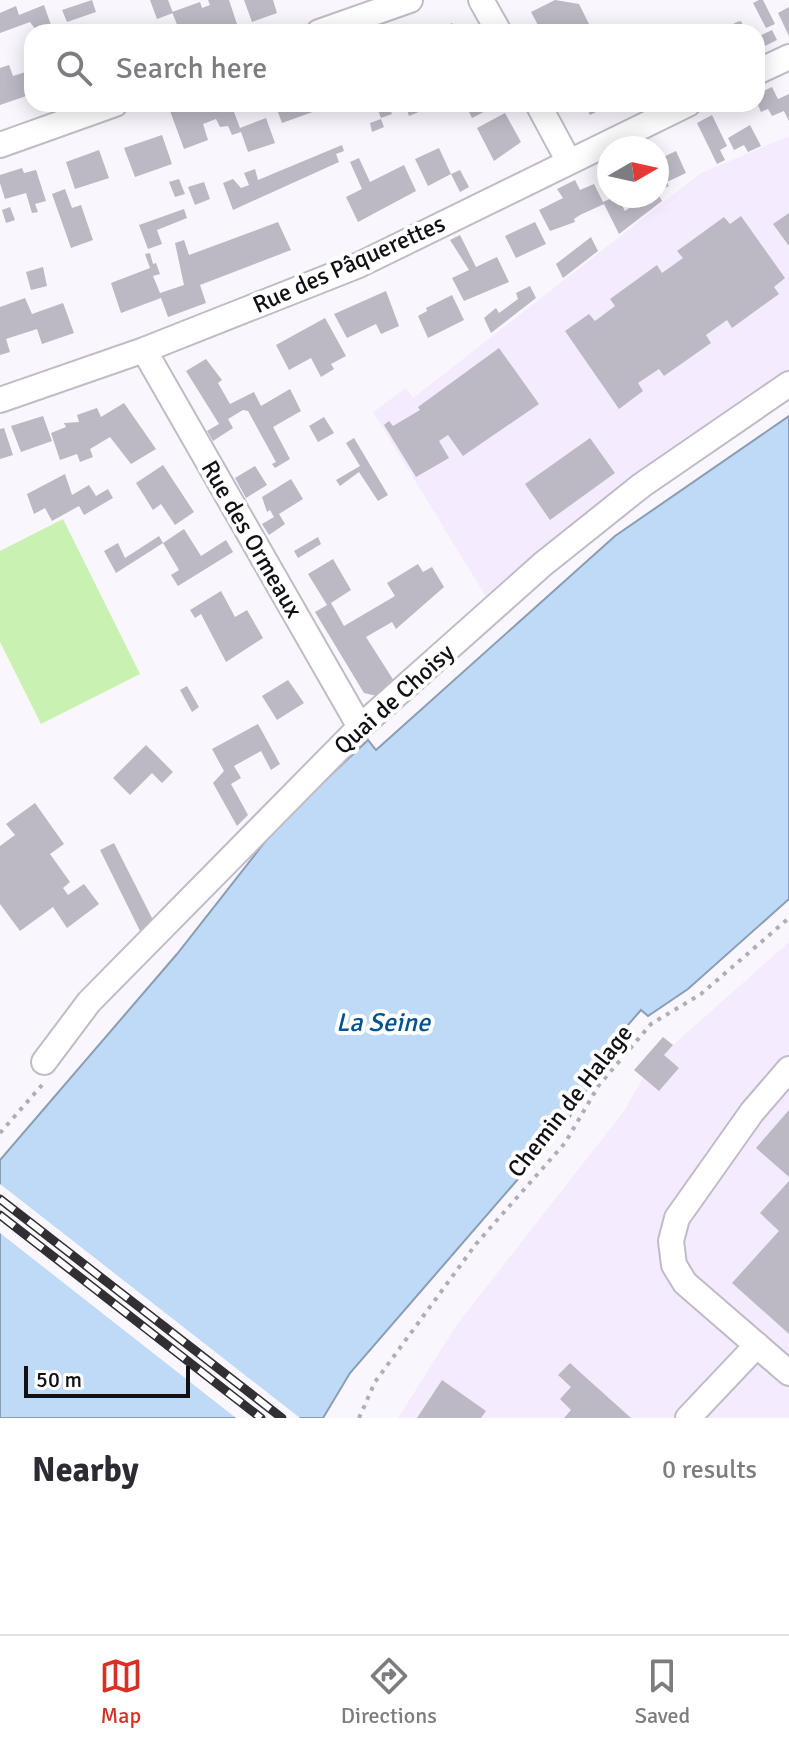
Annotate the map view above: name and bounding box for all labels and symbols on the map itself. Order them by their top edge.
north arrow [597,136,669,208]
street label: Rue des Pâquerettes [248,208,450,320]
street label: Rue des Ormeaux [195,455,309,623]
street label: Quai de Choisy [328,637,460,761]
water label: La Seine [336,1007,432,1039]
street label: Chemin de Halage [501,1019,639,1183]
scale bar [24,1362,190,1398]

